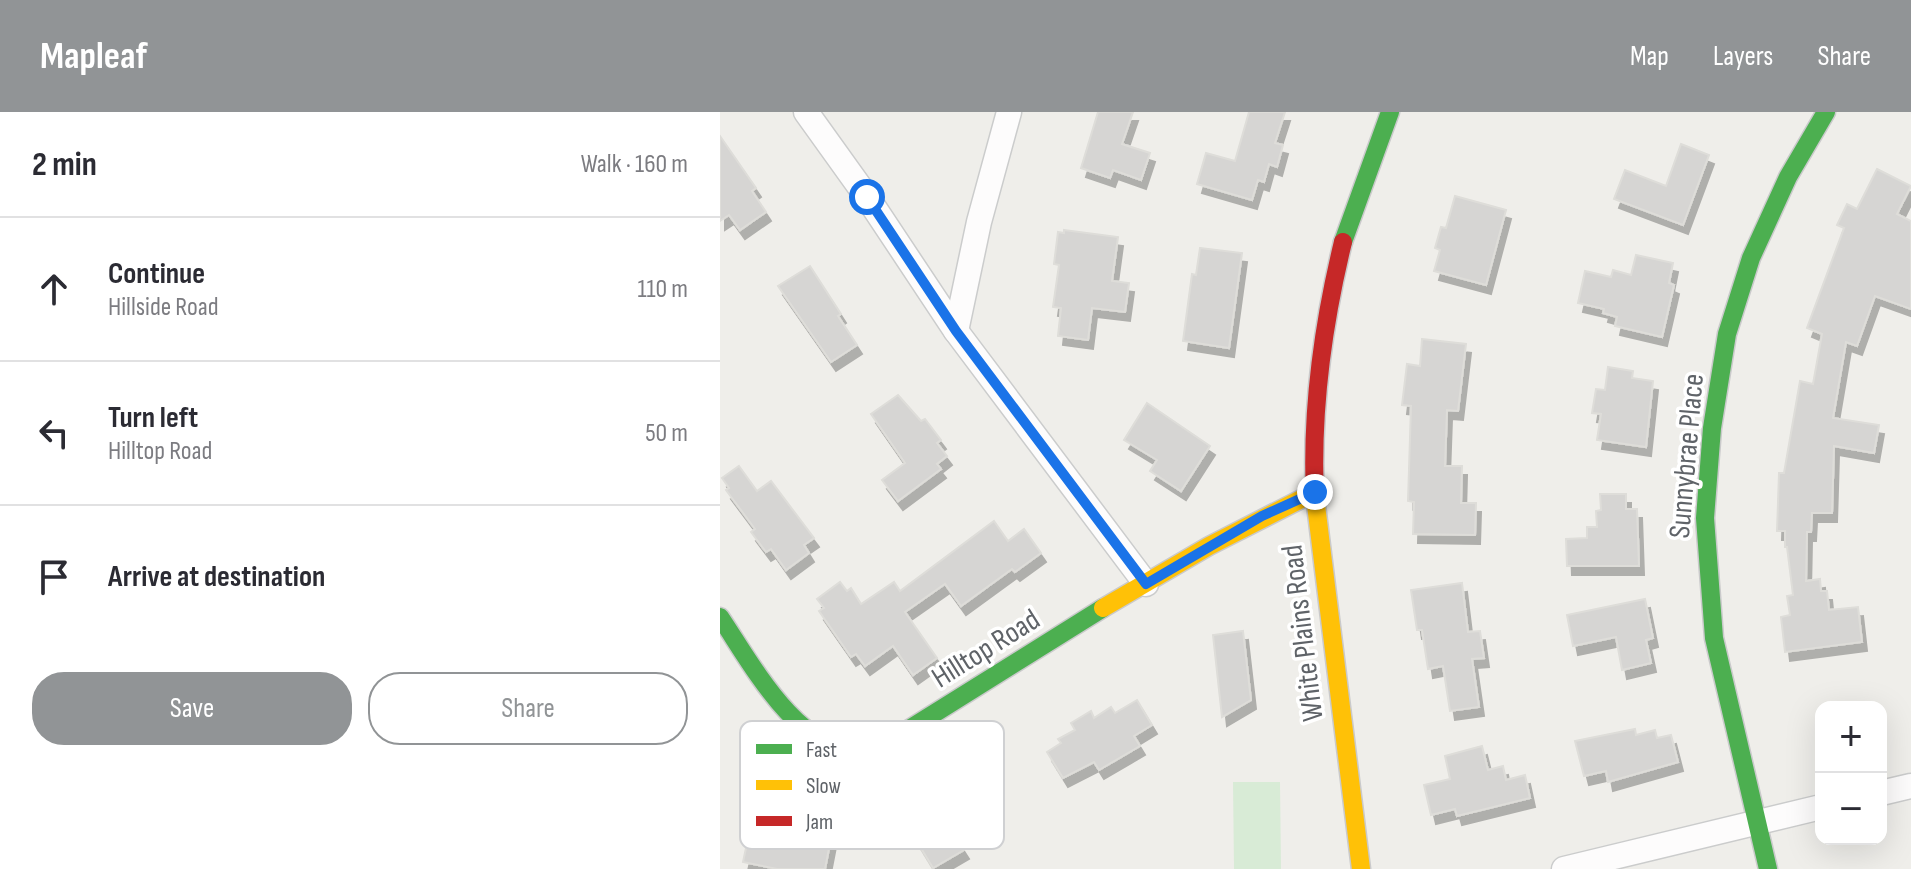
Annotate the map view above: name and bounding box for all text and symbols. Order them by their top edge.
text: Mapleaf [40,34,147,79]
text: Map [1630,40,1669,73]
text: Layers [1713,40,1773,73]
text: Share [1817,40,1871,73]
text: 2 min [32,144,97,185]
text: Walk · 160 m [581,149,688,180]
route start [849,179,885,215]
text: Continue [108,256,205,292]
icon: ahead [32,267,76,311]
text: 110 m [637,274,688,305]
text: Hillside Road [108,292,219,323]
street label: Sunnybrae Place [1662,372,1712,540]
text: Turn left [108,400,198,436]
icon: left [32,411,76,455]
text: 50 m [645,418,688,449]
text: Hilltop Road [108,436,212,467]
route end [1297,474,1333,510]
street label: White Plains Road [1274,543,1332,723]
icon: arrive [32,555,76,599]
text: Arrive at destination [108,559,325,595]
street label: Hilltop Road [925,602,1047,696]
button: Save [32,672,352,745]
button: Share [368,672,688,745]
map controls [1815,701,1887,845]
button: + [1815,701,1887,773]
legend [740,721,1004,849]
text: Fast [806,737,837,764]
text: Slow [806,773,841,800]
button: − [1815,773,1887,845]
text: Jam [805,809,833,836]

